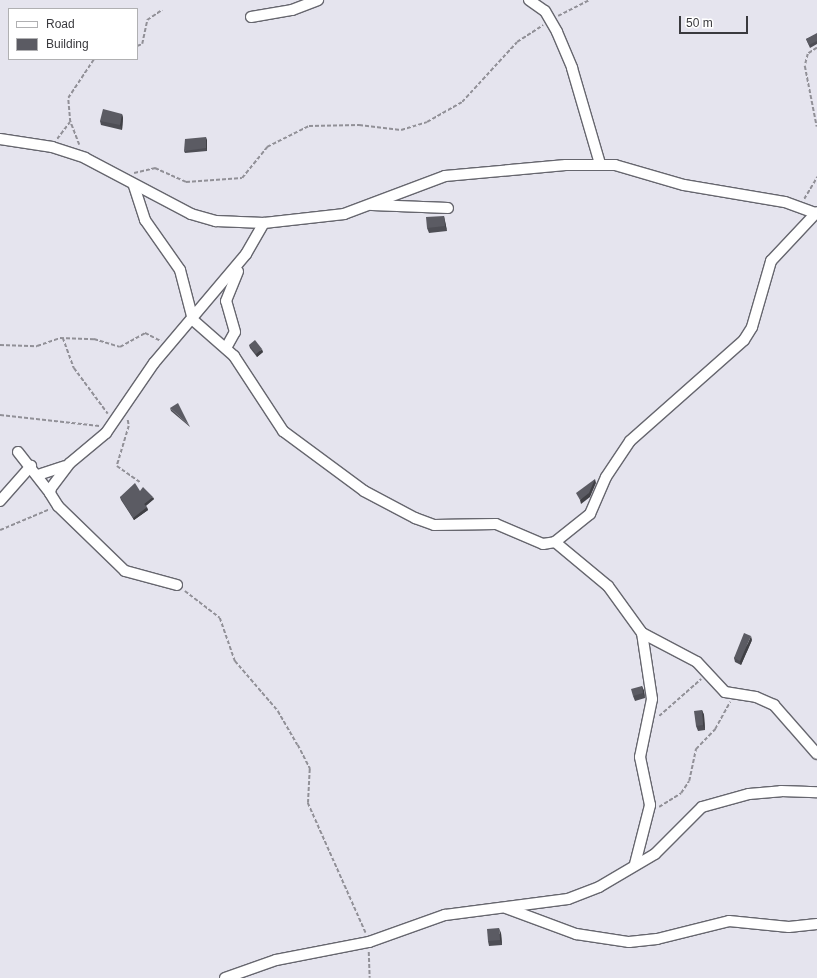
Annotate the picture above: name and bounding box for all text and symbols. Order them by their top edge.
legend [8,8,138,60]
scale bar [681,8,750,34]
text: 50 m [686,16,713,30]
text: Road [46,17,75,31]
text: Building [46,37,89,51]

